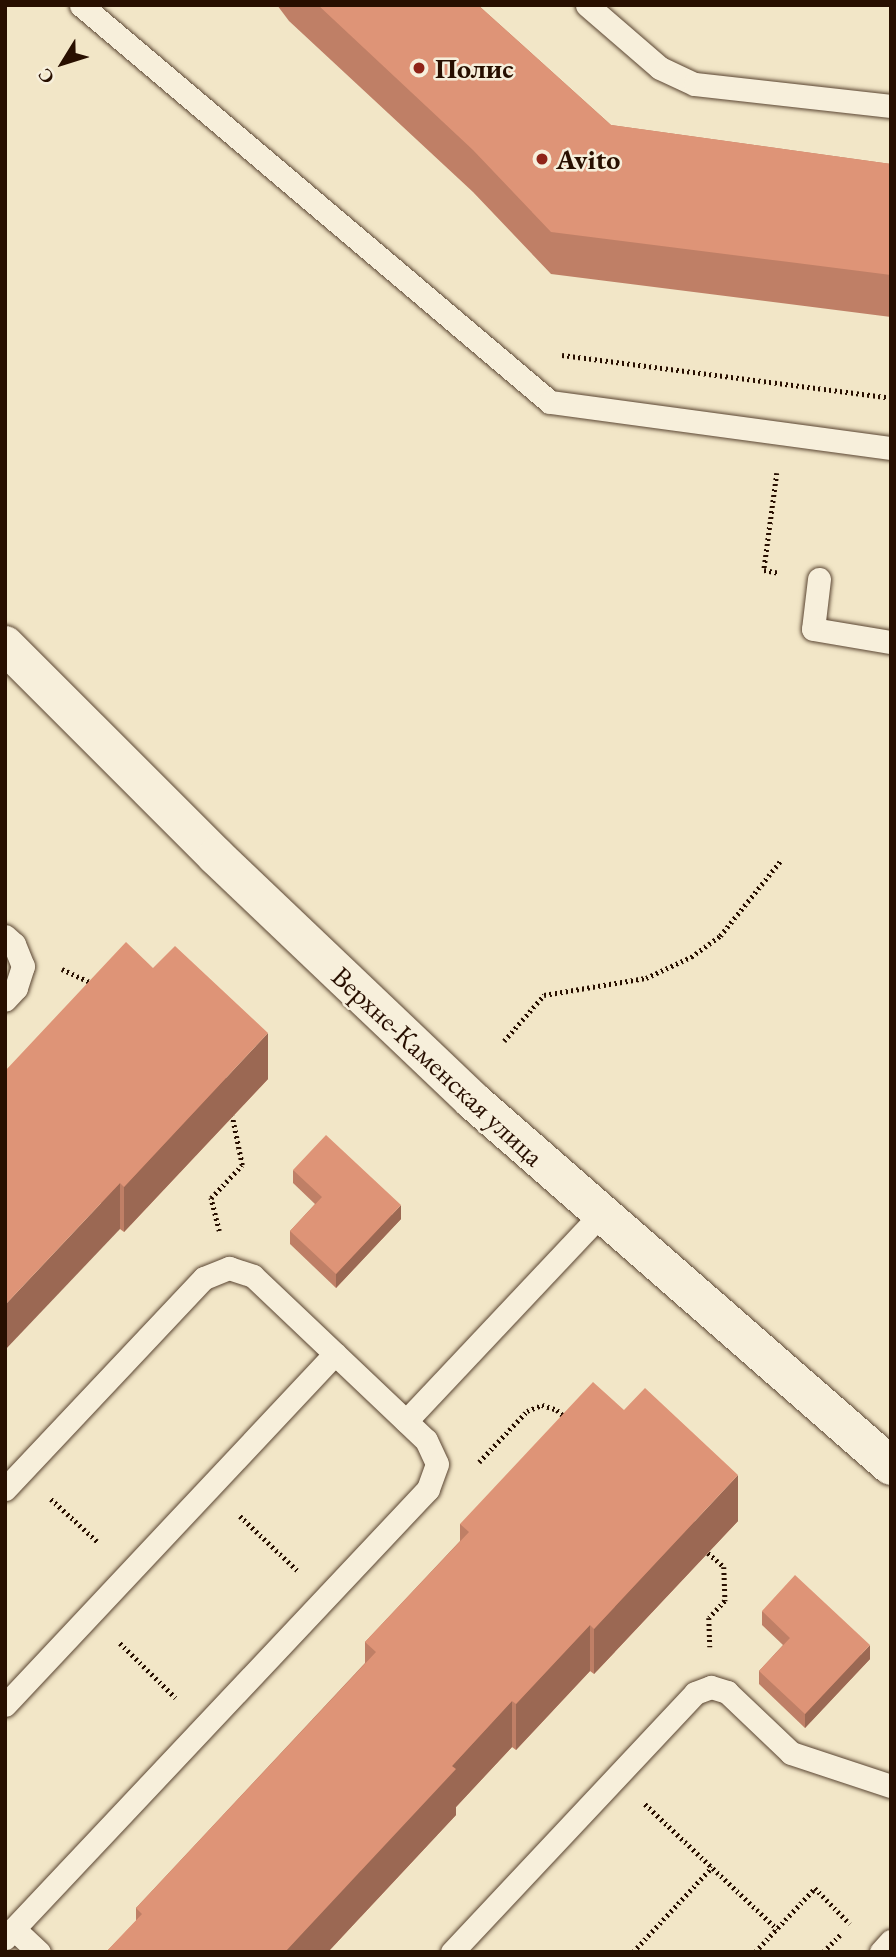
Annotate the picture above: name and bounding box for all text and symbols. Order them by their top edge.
north arrow [28,28,98,98]
place label: Полис [435,51,514,85]
marker: Полис [409,58,429,78]
text: С [32,63,60,89]
place label: Avito [556,142,620,176]
marker: Avito [534,151,550,167]
street label: Верхне-Каменская улица [325,959,551,1173]

